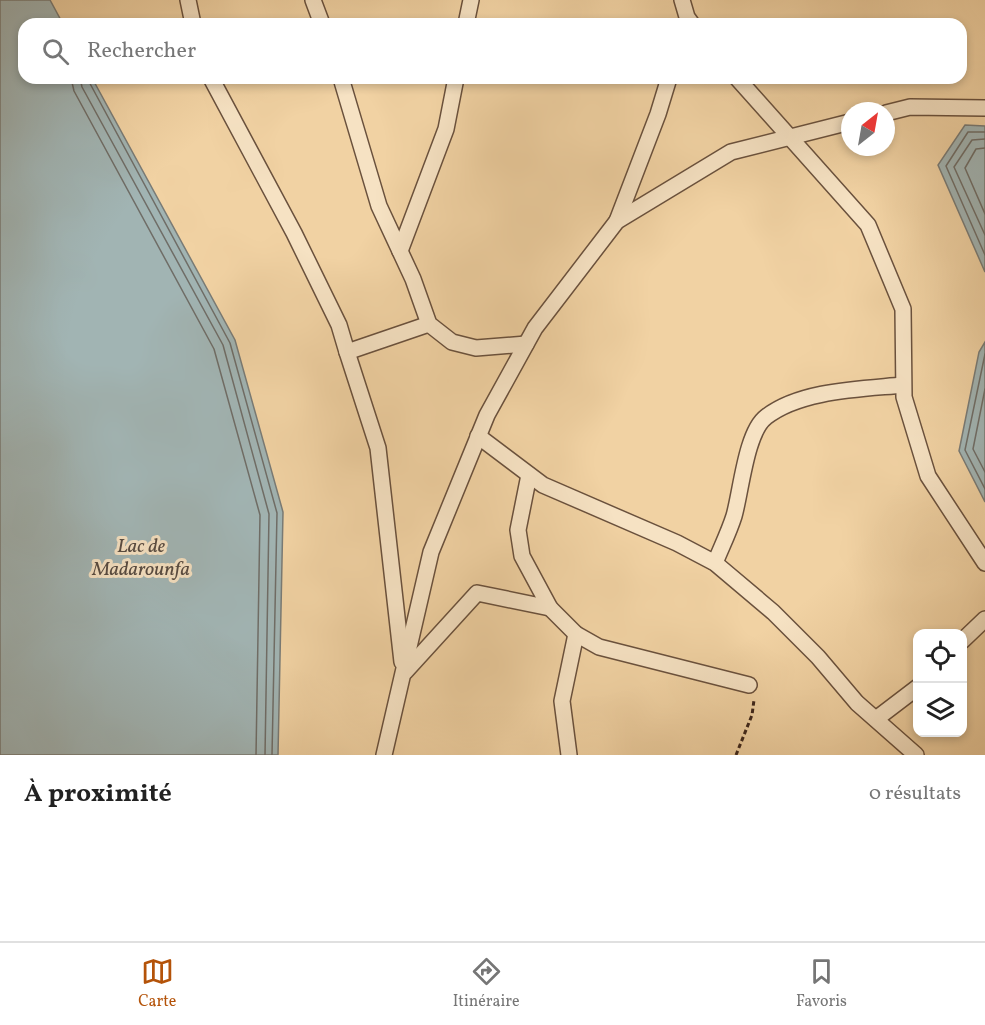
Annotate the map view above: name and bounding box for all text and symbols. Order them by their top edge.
search box [18,18,967,84]
icon: search [39,35,72,68]
text: Rechercher [87,36,196,67]
north arrow [841,102,895,156]
water label: Lac de Madarounfa [91,533,190,584]
map controls [913,629,967,737]
button: locate [913,629,967,683]
button: layers [913,683,967,737]
text: À proximité [24,776,172,812]
text: 0 résultats [869,780,961,808]
tab: Carte [138,955,176,1013]
tab: Itinéraire [453,955,520,1013]
tab: Favoris [796,955,847,1013]

